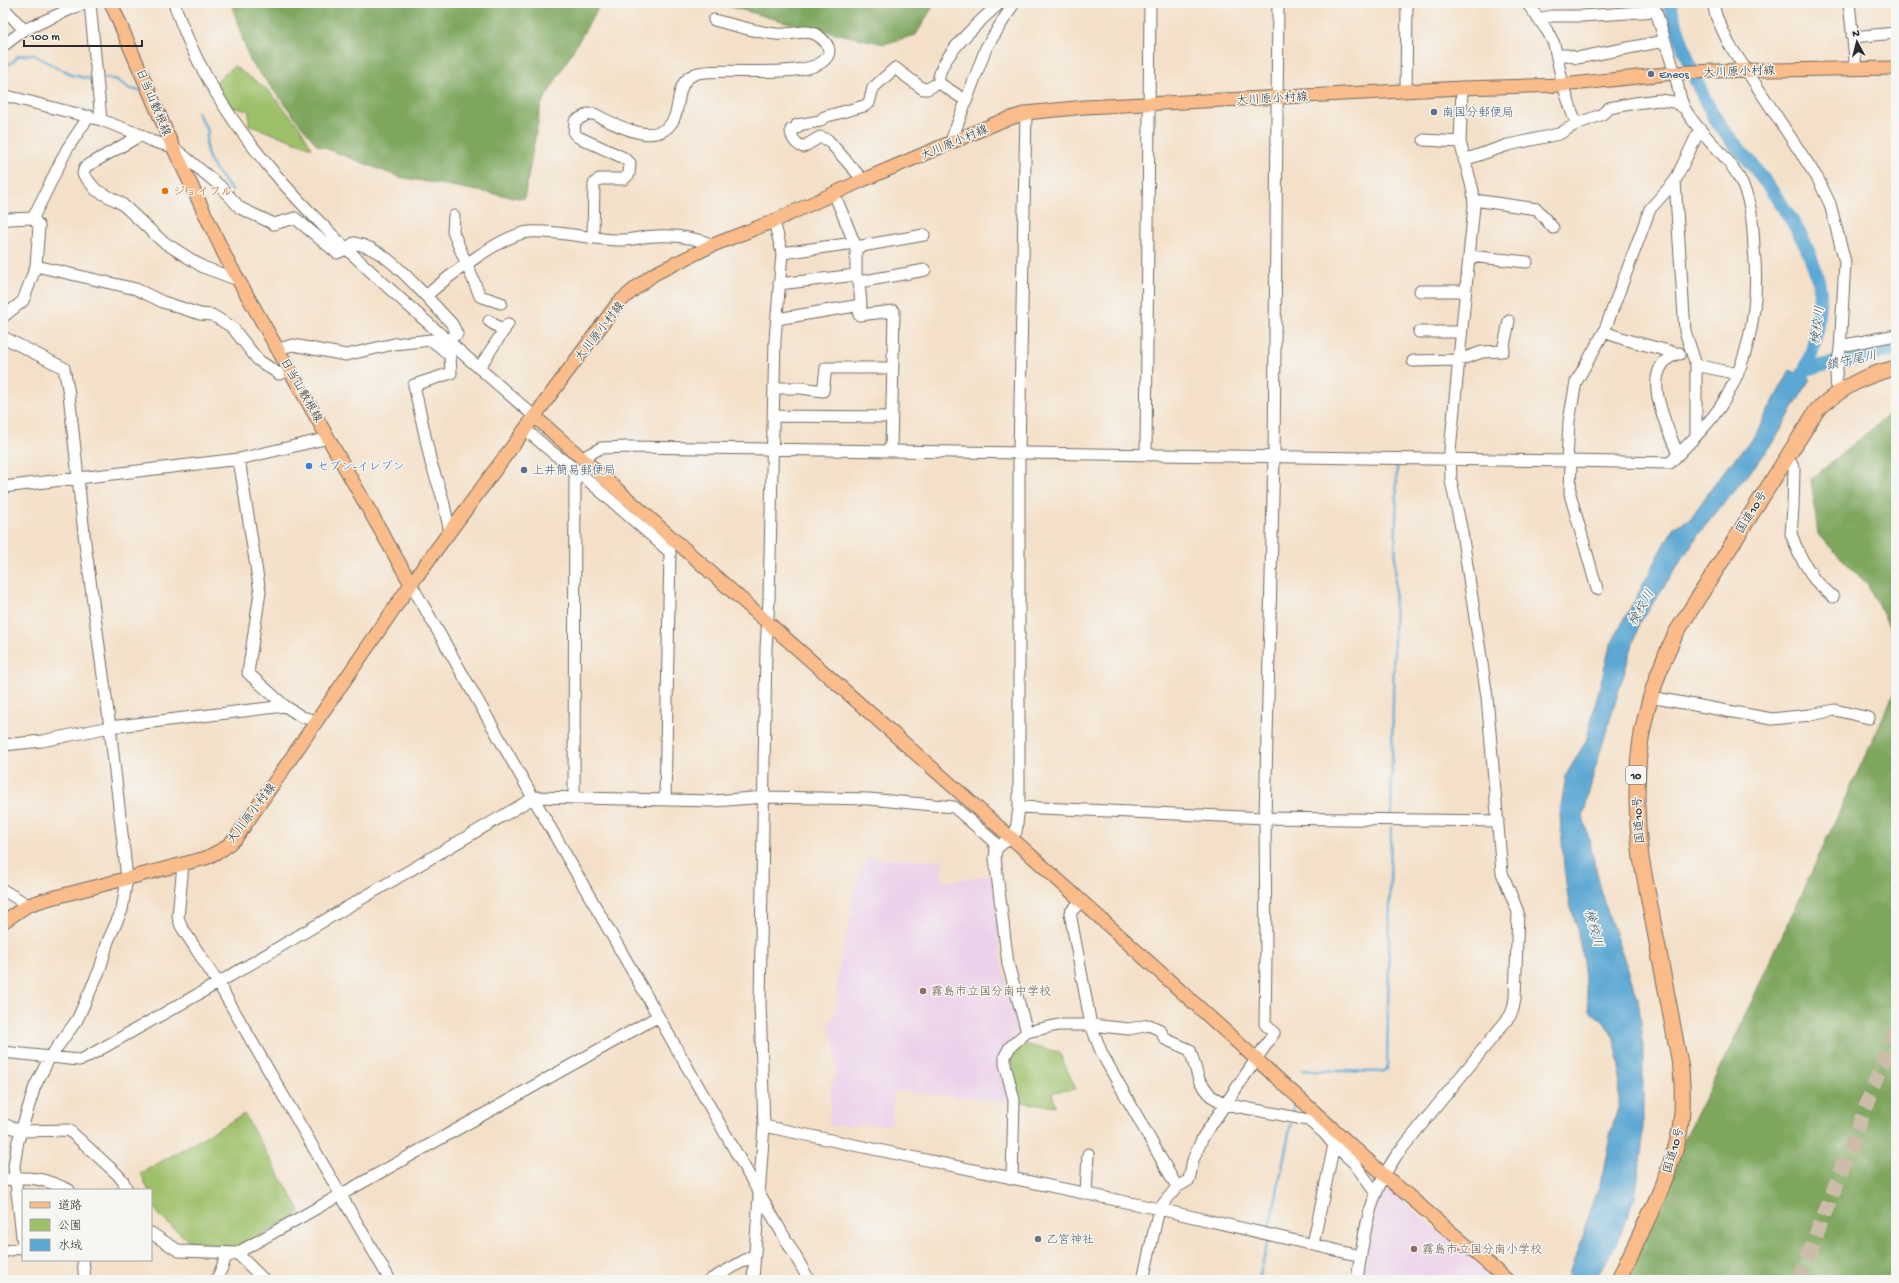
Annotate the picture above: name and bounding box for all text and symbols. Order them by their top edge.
scale bar [24,22,142,48]
north arrow [1837,22,1877,62]
text: N [1852,28,1860,40]
text: 100 m [29,31,60,45]
street label: 大川原小村線 [1703,64,1775,81]
street label: 日当山敷根線 [132,67,174,139]
marker: Eneos [1646,69,1656,79]
place label: Eneos [1659,69,1690,83]
street label: 大川原小村線 [1236,90,1308,109]
place label: 南国分郵便局 [1442,106,1514,121]
marker: 南国分郵便局 [1429,107,1439,117]
street label: 大川原小村線 [919,122,991,164]
marker: ジョイフル [160,186,170,196]
place label: ジョイフル [173,186,233,200]
street label: 大川原小村線 [572,299,628,365]
water label: 検校川 [1807,305,1829,346]
water label: 鎮守尾川 [1824,348,1879,374]
street label: 日当山敷根線 [276,356,325,426]
place label: セブン-イレブン [317,460,405,475]
marker: セブン-イレブン [304,461,314,471]
place label: 上井簡易郵便局 [532,464,616,479]
marker: 上井簡易郵便局 [519,465,529,475]
street label: 国道10号 [1733,489,1771,537]
water label: 検校川 [1625,587,1658,629]
road number: 10 [1626,766,1646,784]
street label: 大川原小村線 [225,781,280,847]
street label: 国道10号 [1630,796,1649,844]
water label: 検校川 [1580,908,1606,949]
place label: 霧島市立国分南中学校 [931,985,1051,1000]
marker: 霧島市立国分南中学校 [918,986,928,996]
street label: 国道10号 [1661,1125,1688,1175]
legend [22,1189,152,1261]
text: 道路 [58,1199,82,1214]
text: 公園 [58,1219,82,1234]
place label: 乙宮神社 [1046,1233,1094,1248]
marker: 乙宮神社 [1033,1234,1043,1244]
text: 水域 [58,1239,82,1254]
place label: 霧島市立国分南小学校 [1422,1243,1542,1258]
marker: 霧島市立国分南小学校 [1409,1244,1419,1254]

